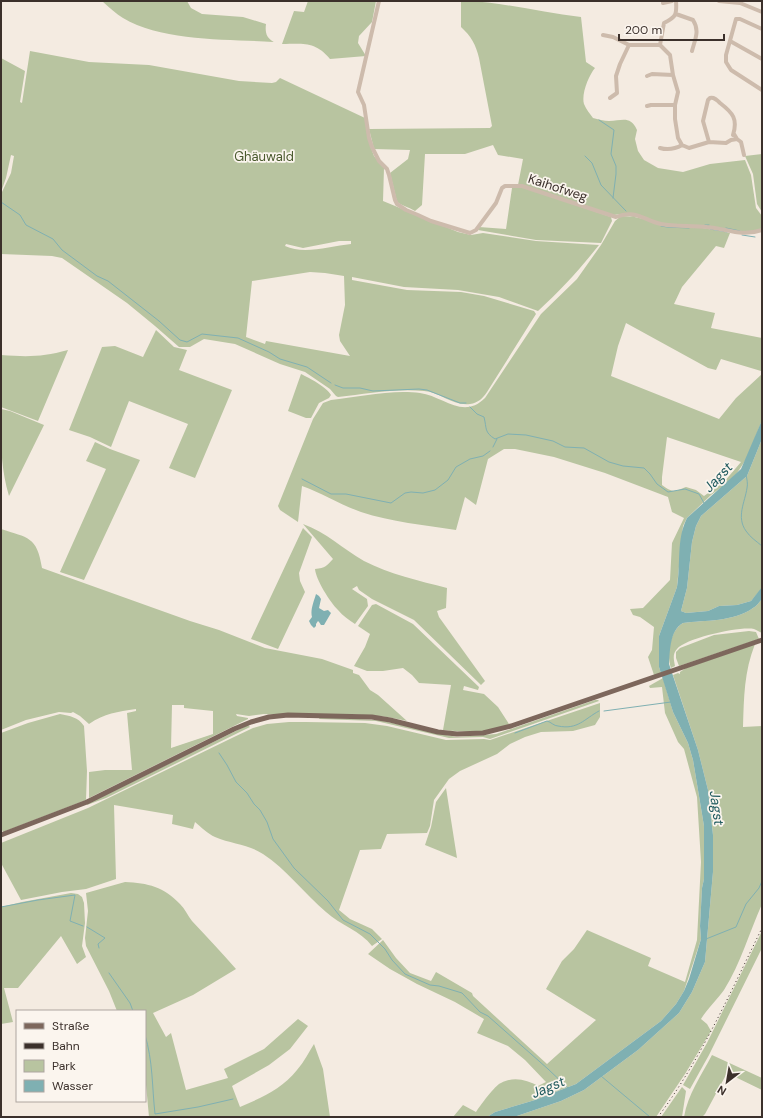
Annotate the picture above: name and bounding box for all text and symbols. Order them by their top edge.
scale bar [619,16,724,42]
text: 200 m [625,22,662,38]
park label: Ghäuwald [234,148,294,165]
street label: Kaihofweg [526,170,590,205]
water label: Jagst [700,458,737,496]
water label: Jagst [706,790,728,827]
legend [16,1010,146,1102]
text: Straße [52,1018,89,1034]
text: Bahn [52,1038,80,1054]
text: Park [52,1058,76,1074]
north arrow [707,1062,747,1102]
water label: Jagst [529,1072,568,1102]
text: Wasser [52,1078,93,1094]
text: N [715,1083,729,1099]

